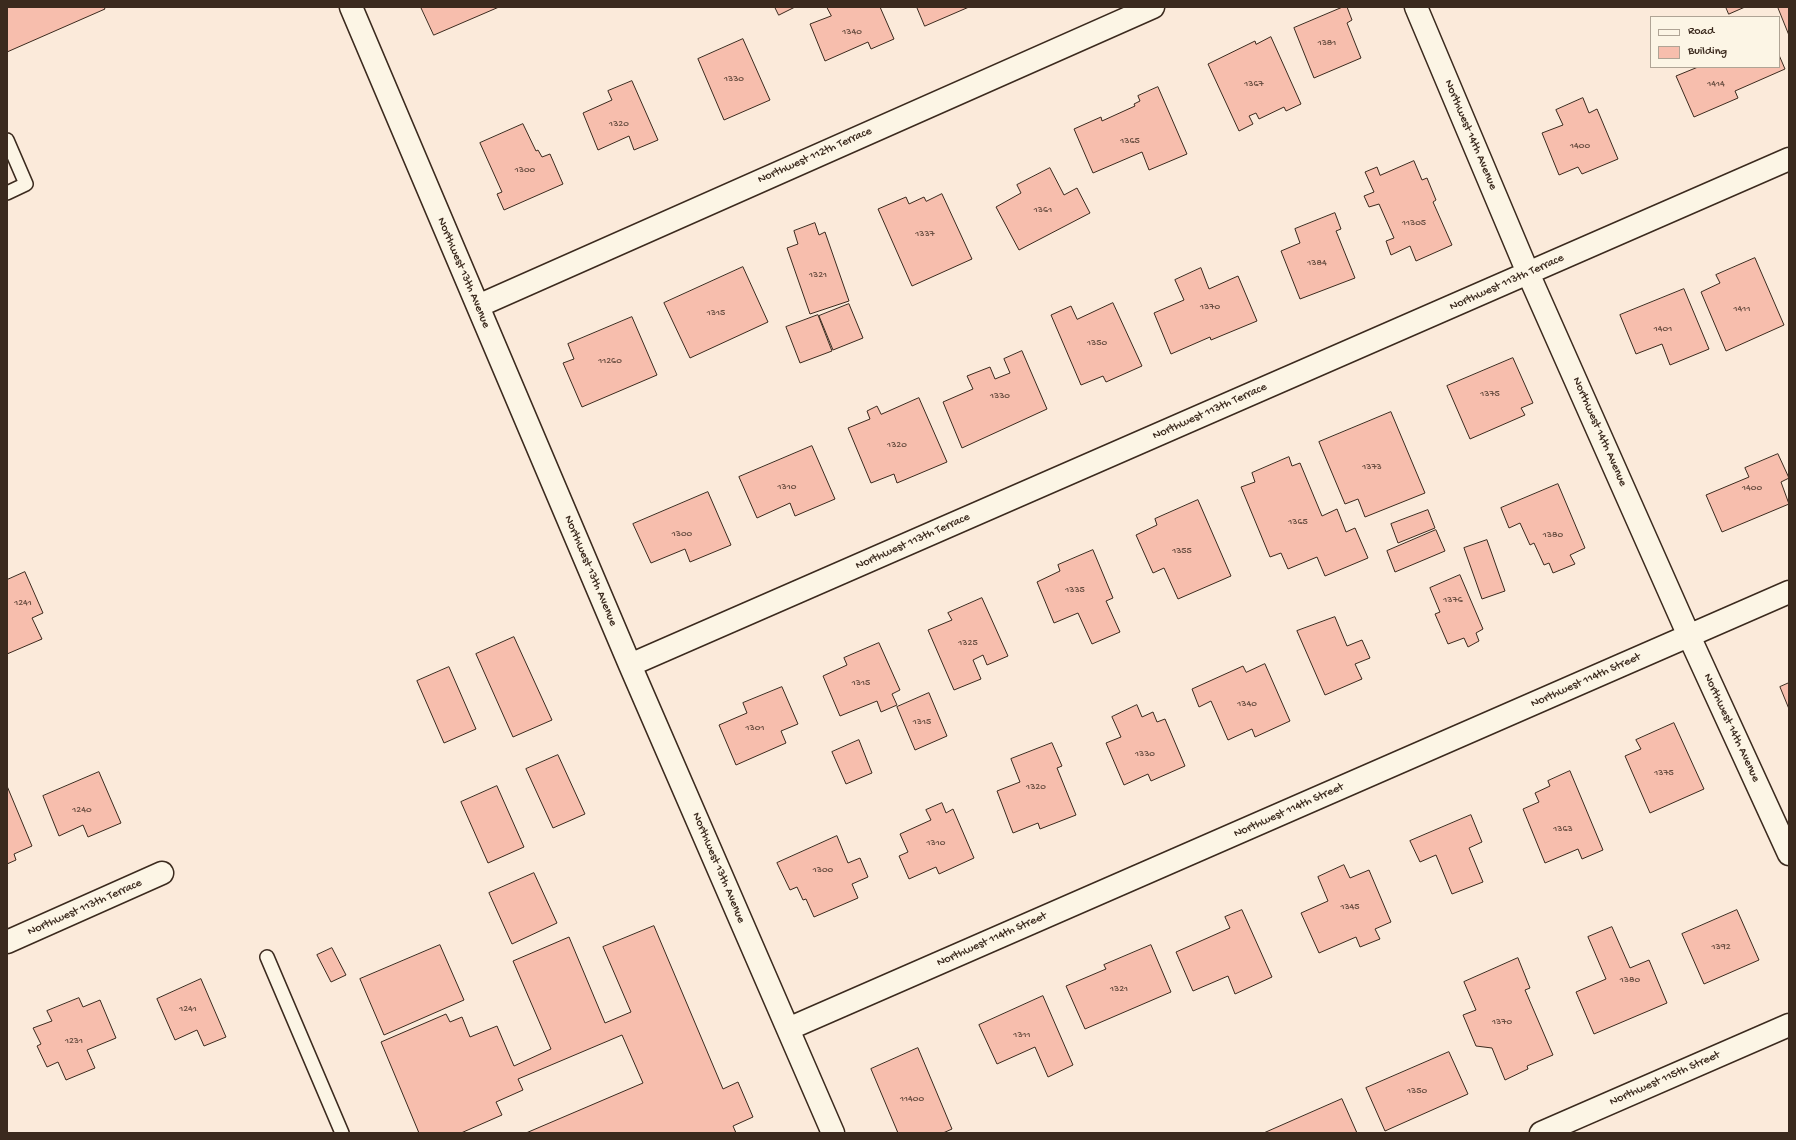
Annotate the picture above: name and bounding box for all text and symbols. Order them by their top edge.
legend [1650,16,1780,68]
text: Road [1688,25,1714,39]
house number: 1340 [842,26,862,38]
house number: 1381 [1318,37,1336,49]
text: Building [1688,45,1727,59]
house number: 1330 [724,73,744,85]
house number: 1367 [1244,78,1264,90]
street label: Northwest 14th Avenue [1440,78,1500,192]
house number: 1414 [1707,78,1725,90]
house number: 1320 [609,118,629,130]
street label: Northwest 112th Terrace [756,124,874,188]
house number: 1365 [1120,135,1140,147]
house number: 1400 [1570,140,1590,152]
house number: 1300 [515,164,535,176]
house number: 1361 [1034,204,1052,216]
street label: Northwest 13th Avenue [433,216,493,330]
house number: 11305 [1402,217,1426,229]
house number: 1337 [915,228,935,240]
street label: Northwest 113th Terrace [1448,251,1566,315]
house number: 1384 [1307,257,1327,269]
house number: 1321 [809,269,827,281]
house number: 1370 [1200,301,1220,313]
house number: 1411 [1734,303,1750,315]
house number: 1315 [707,307,725,319]
house number: 1401 [1654,323,1672,335]
house number: 1350 [1087,337,1107,349]
house number: 11260 [598,355,622,367]
street label: Northwest 14th Avenue [1568,375,1630,489]
street label: Northwest 113th Terrace [1151,380,1269,444]
house number: 1375 [1480,388,1500,400]
house number: 1330 [990,390,1010,402]
house number: 1320 [887,439,907,451]
house number: 1373 [1362,461,1382,473]
house number: 1310 [778,481,796,493]
house number: 1400 [1742,482,1762,494]
street label: Northwest 113th Terrace [854,510,972,574]
street label: Northwest 13th Avenue [560,514,620,628]
house number: 1365 [1288,516,1308,528]
house number: 1300 [672,528,692,540]
house number: 1380 [1543,529,1563,541]
house number: 1355 [1172,545,1192,557]
house number: 1335 [1065,584,1085,596]
house number: 1376 [1443,594,1463,606]
house number: 1241 [14,597,32,609]
house number: 1325 [958,637,978,649]
street label: Northwest 114th Street [1529,650,1643,712]
street label: Northwest 14th Avenue [1700,671,1762,785]
house number: 1315 [852,677,870,689]
house number: 1340 [1237,698,1257,710]
house number: 1315 [913,716,931,728]
house number: 1301 [746,722,764,734]
house number: 1330 [1135,748,1155,760]
house number: 1375 [1654,767,1674,779]
street label: Northwest 114th Street [1232,780,1346,842]
house number: 1320 [1026,781,1046,793]
house number: 1240 [72,804,92,816]
street label: Northwest 13th Avenue [688,811,748,925]
house number: 1363 [1553,823,1573,835]
house number: 1310 [927,837,945,849]
house number: 1300 [813,864,833,876]
street label: Northwest 113th Terrace [26,876,144,940]
house number: 1345 [1340,901,1360,913]
street label: Northwest 114th Street [935,909,1049,971]
house number: 1392 [1711,941,1731,953]
house number: 1380 [1620,974,1640,986]
house number: 1321 [1110,983,1128,995]
house number: 1241 [179,1003,197,1015]
house number: 1370 [1492,1016,1512,1028]
house number: 1311 [1013,1029,1031,1041]
house number: 1231 [65,1035,83,1047]
street label: Northwest 115th Street [1607,1048,1723,1110]
house number: 1350 [1407,1085,1427,1097]
house number: 11400 [900,1093,924,1105]

